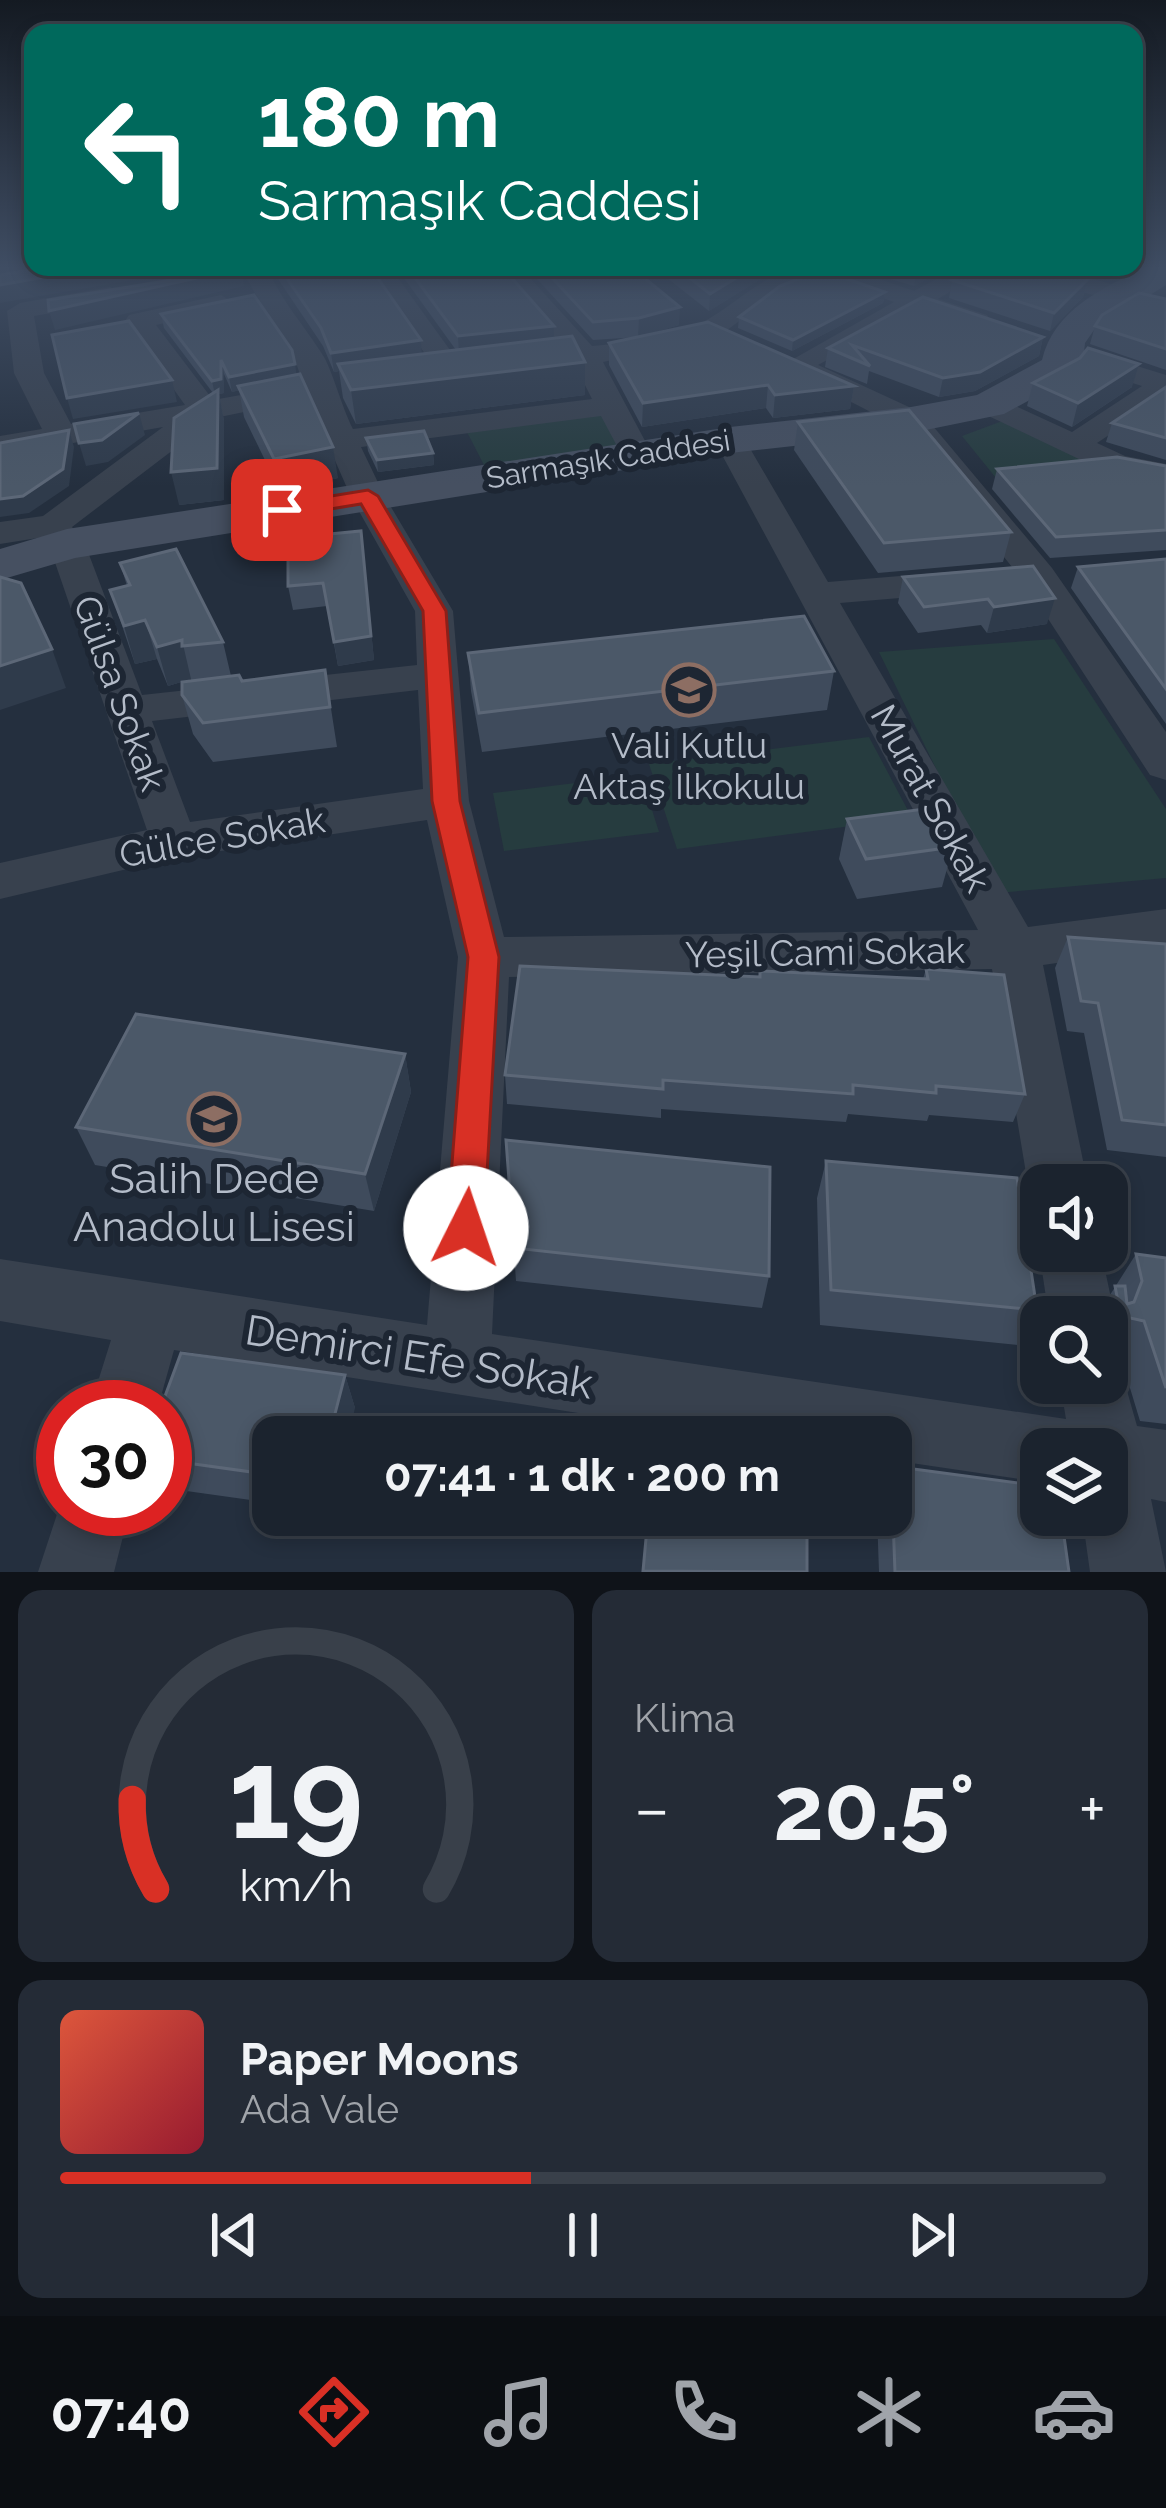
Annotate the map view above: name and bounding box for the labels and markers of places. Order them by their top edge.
pin [231,459,333,561]
school or university icon: Vali Kutlu Aktaş İlkokulu [661,662,717,718]
place label: Vali Kutlu Aktaş İlkokulu [573,724,805,807]
school or university icon: Salih Dede Anadolu Lisesi [186,1091,242,1147]
place label: Salih Dede Anadolu Lisesi [73,1154,355,1251]

